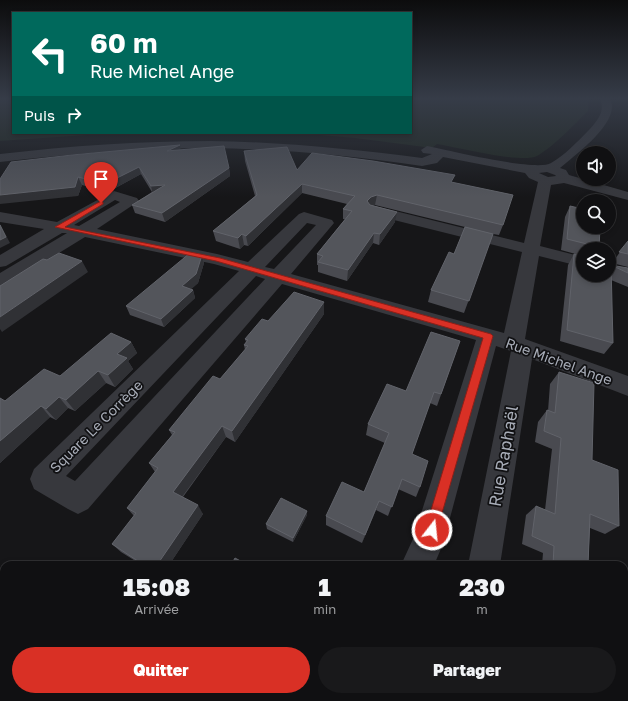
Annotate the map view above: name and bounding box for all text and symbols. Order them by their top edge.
text: 60 m [90,26,157,59]
icon: left [24,28,76,80]
text: Rue Michel Ange [90,60,234,82]
icon: right [63,104,85,126]
text: Puis [24,106,55,124]
map controls [576,146,616,282]
button: sound [576,146,616,186]
pin [84,162,118,203]
icon: arrive [90,168,112,190]
button: search [576,194,616,234]
button: layers [576,242,616,282]
street label: Rue Michel Ange [503,334,615,388]
street label: Square Le Corrège [46,376,146,476]
street label: Rue Raphaël [484,404,522,508]
position arrow [411,509,453,551]
text: 15:08 [123,572,190,601]
text: 1 [318,572,331,601]
text: 230 [459,572,505,601]
text: Arrivée [134,601,179,617]
text: min [313,601,336,617]
text: m [476,601,488,617]
button: Quitter [12,647,310,693]
button: Partager [318,647,616,693]

